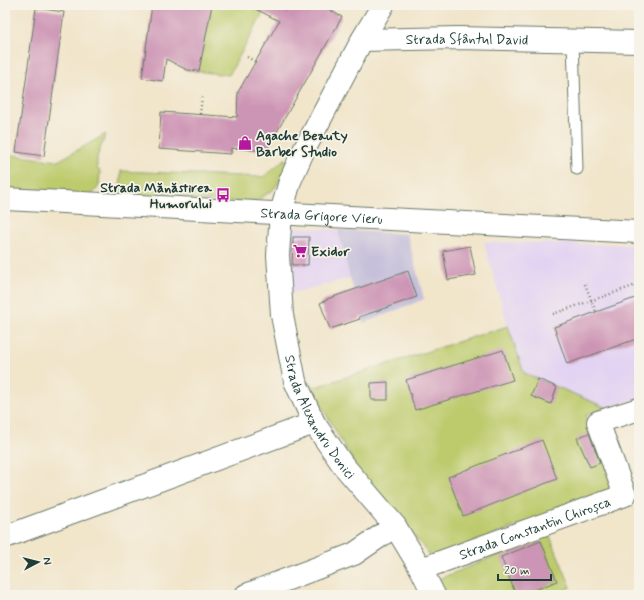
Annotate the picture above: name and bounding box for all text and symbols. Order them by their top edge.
street label: Strada Sfântul David [405,30,528,50]
place label: Agache Beauty Barber Studio [256,127,348,161]
shop icon: Agache Beauty Barber Studio [237,135,253,151]
place label: Strada Mănăstirea Humorului [100,179,213,213]
bus stop icon: Strada Mănăstirea Humorului [215,187,231,203]
street label: Strada Grigore Vieru [260,204,383,229]
supermarket icon: Exidor [292,243,308,259]
place label: Exidor [311,243,350,261]
street label: Strada Alexandru Donici [280,354,359,483]
street label: Strada Constantin Chiroșca [457,493,613,564]
north arrow [18,542,58,582]
text: N [40,556,54,565]
scale bar [498,556,551,582]
text: 20 m [504,563,530,579]

